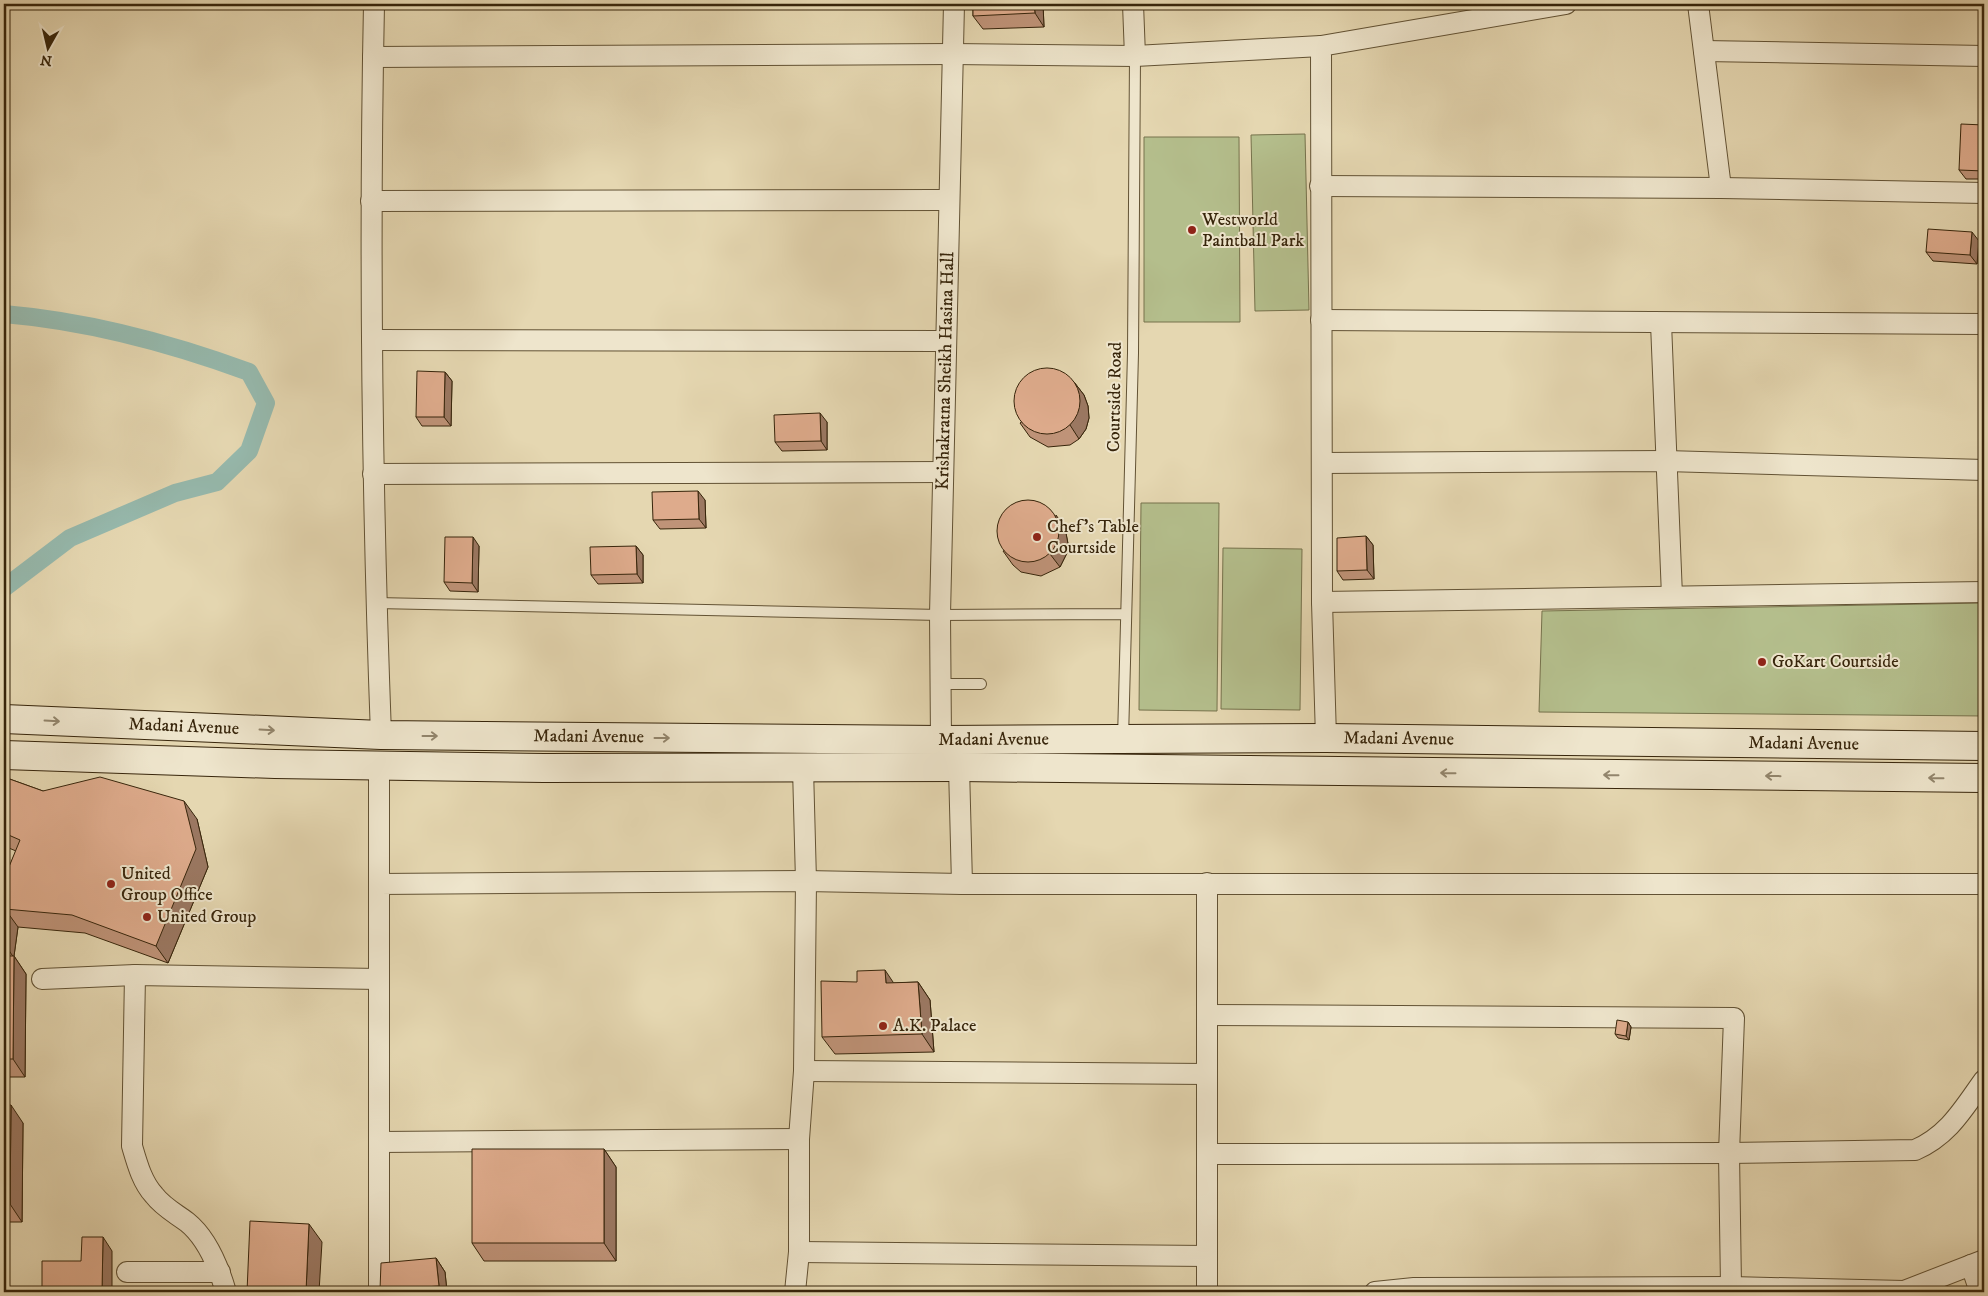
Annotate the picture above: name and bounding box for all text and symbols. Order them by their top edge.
north arrow [22,22,72,72]
text: N [39,50,53,70]
place label: Westworld Paintball Park [1201,209,1304,252]
marker: Westworld Paintball Park [1186,224,1198,236]
street label: Krishakratna Sheikh Hasina Hall [932,251,959,490]
street label: Courtside Road [1103,342,1127,452]
place label: Chef's Table Courtside [1047,516,1139,559]
marker: Chef's Table Courtside [1031,531,1043,543]
place label: GoKart Courtside [1772,651,1899,673]
marker: GoKart Courtside [1756,656,1768,668]
street label: Madani Avenue [128,713,240,740]
one-way arrow [44,716,60,726]
street label: Madani Avenue [533,725,644,748]
one-way arrow [259,726,275,735]
street label: Madani Avenue [1343,727,1454,751]
street label: Madani Avenue [938,728,1049,751]
one-way arrow [421,731,437,741]
street label: Madani Avenue [1748,732,1859,755]
one-way arrow [654,733,670,742]
one-way arrow [1440,768,1456,778]
one-way arrow [1603,770,1619,780]
one-way arrow [1765,771,1782,781]
one-way arrow [1928,773,1944,783]
place label: United Group Office [121,863,213,906]
marker: United Group Office [105,878,117,890]
place label: United Group [157,906,256,928]
marker: United Group [141,911,153,923]
place label: A.K. Palace [893,1015,976,1037]
marker: A.K. Palace [877,1020,889,1032]

